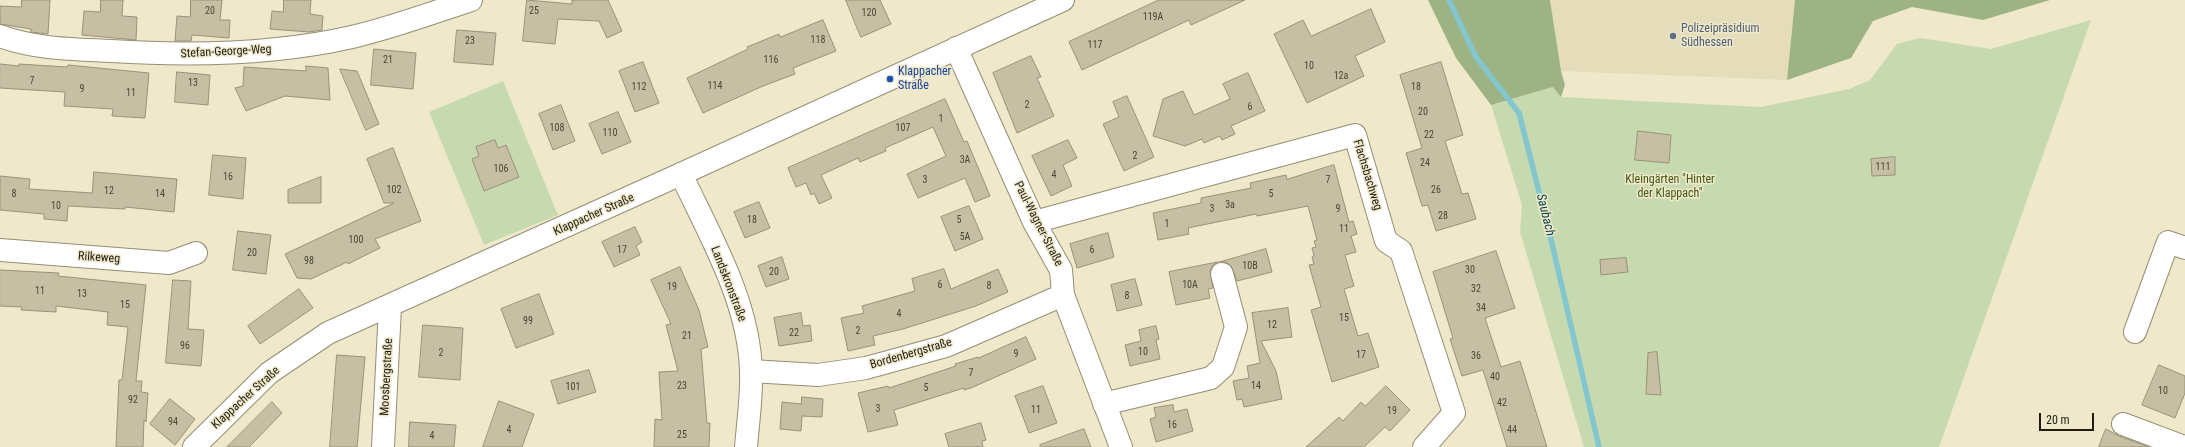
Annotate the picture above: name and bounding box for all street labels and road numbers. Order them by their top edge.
street label: Stefan-George-Weg [180,42,272,62]
street label: Flachsbachweg [1349,138,1385,212]
street label: Paul-Wagner-Straße [1010,179,1066,269]
street label: Klappacher Straße [551,191,637,239]
street label: Landskronstraße [707,244,749,324]
street label: Rilkeweg [77,249,121,267]
street label: Bordenbergstraße [868,335,954,373]
street label: Moosbergstraße [378,338,396,416]
street label: Klappacher Straße [209,364,283,432]

